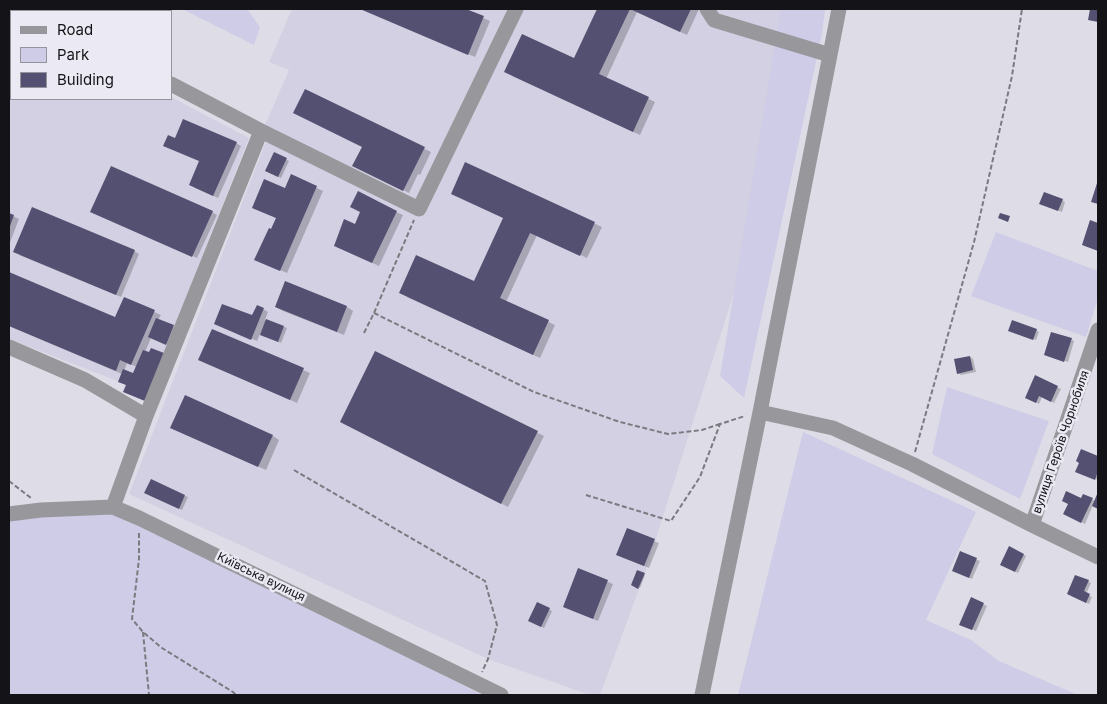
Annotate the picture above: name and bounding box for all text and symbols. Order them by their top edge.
legend [10,10,172,100]
text: Road [57,20,93,39]
text: Park [57,45,89,64]
text: Building [57,70,114,89]
street label: вулиця Героїв Чорнобиля [1030,369,1092,515]
street label: Київська вулиця [215,549,307,605]

